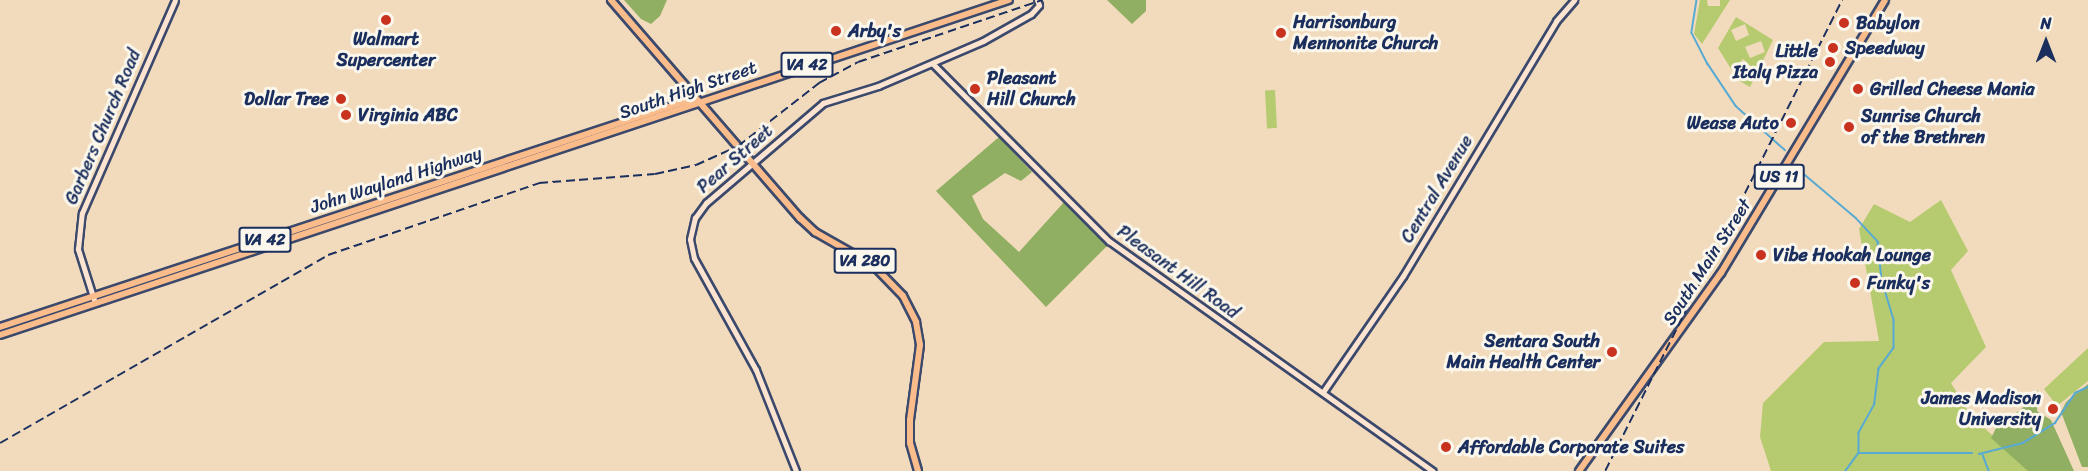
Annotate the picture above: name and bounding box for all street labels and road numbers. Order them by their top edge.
street label: Garbers Church Road [61,46,145,208]
road number: VA 42 [780,52,834,78]
street label: South High Street [616,56,760,124]
street label: Pear Street [693,120,777,198]
street label: Central Avenue [1396,131,1478,247]
street label: John Wayland Highway [308,142,484,218]
road number: US 11 [1754,164,1804,190]
street label: South Main Street [1658,194,1756,330]
street label: Pleasant Hill Road [1113,221,1243,323]
road number: VA 42 [238,227,292,253]
road number: VA 280 [834,248,896,274]

